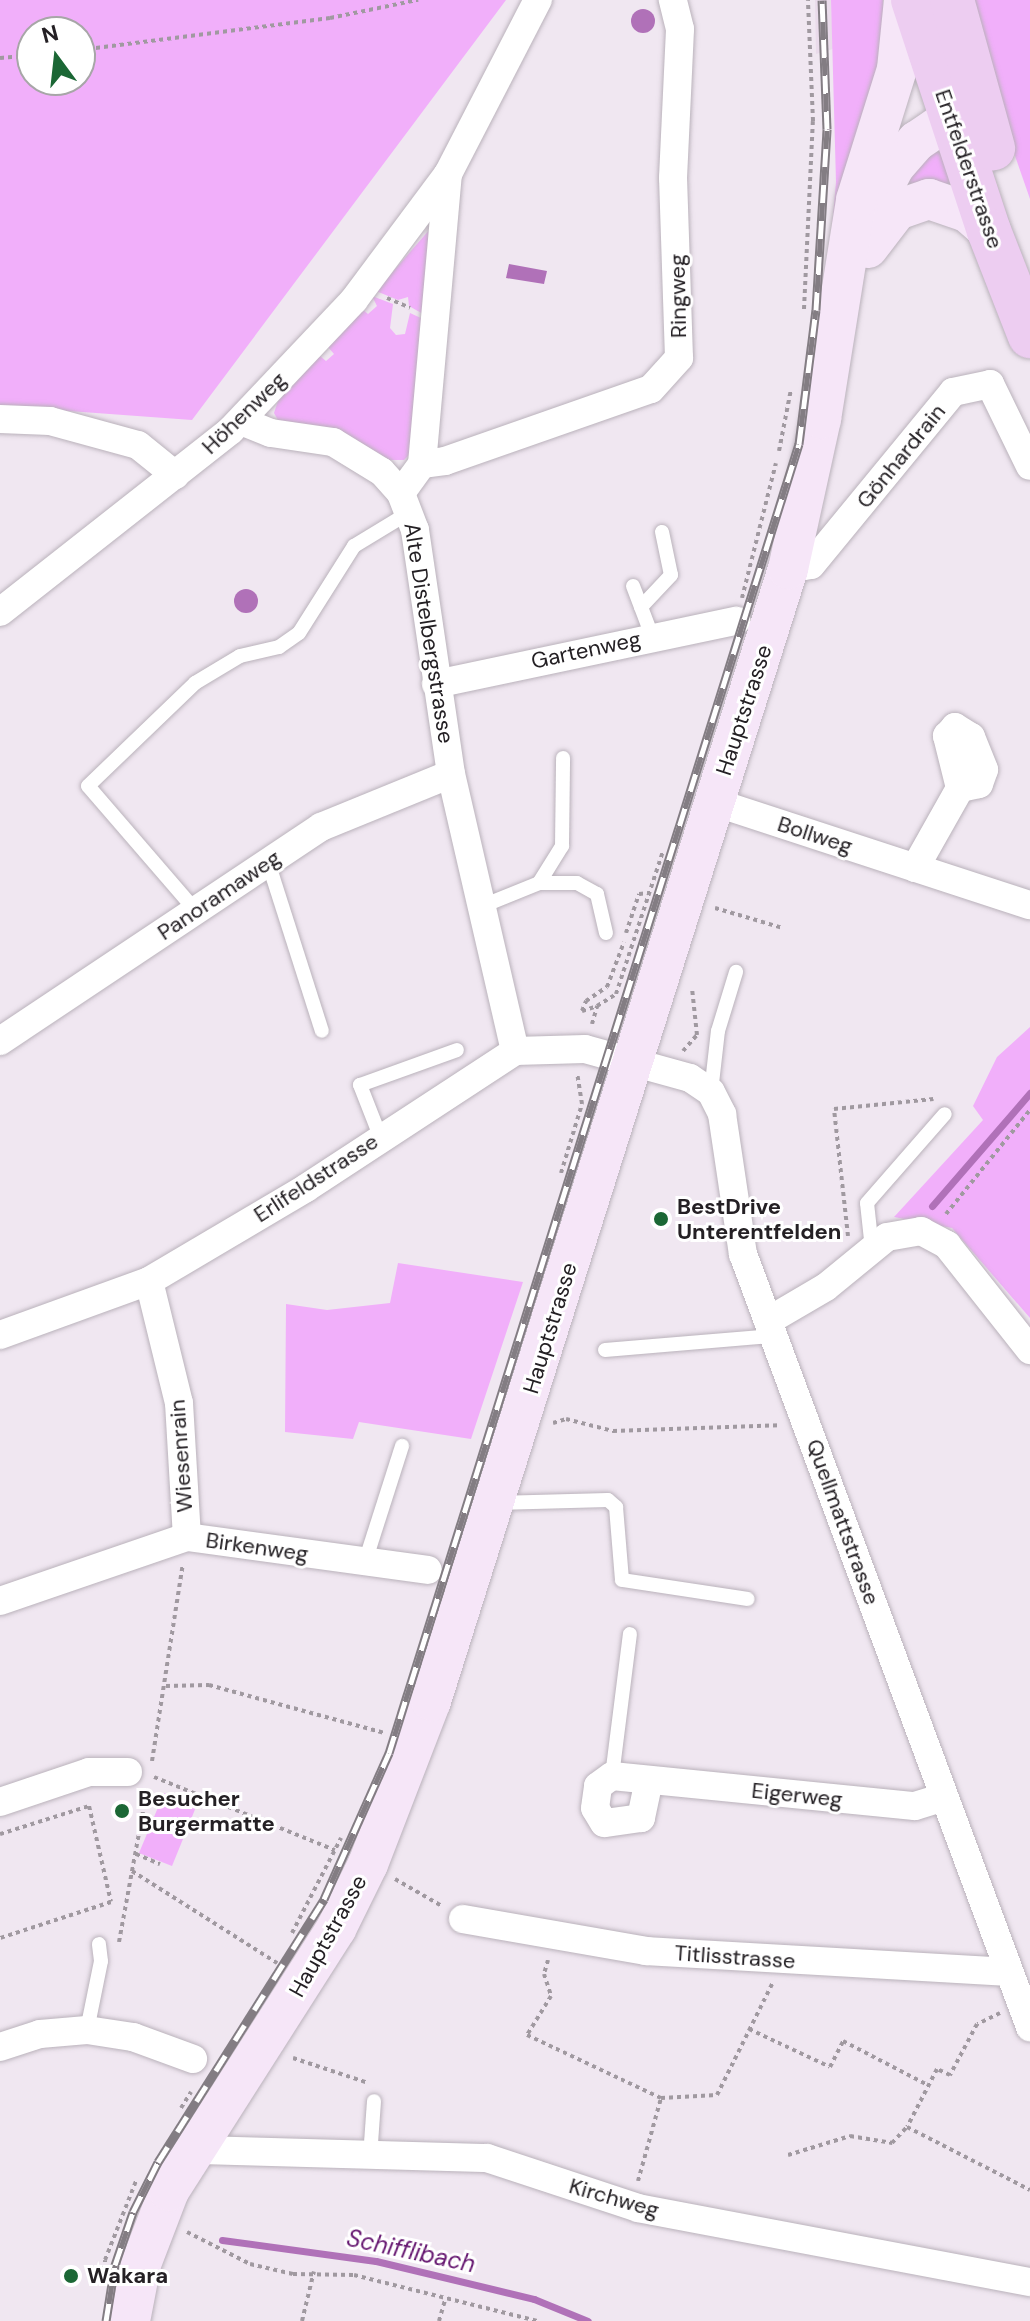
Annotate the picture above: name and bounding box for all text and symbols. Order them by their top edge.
north arrow [16,16,96,96]
text: N [39,18,62,50]
street label: Entfelderstrasse [929,86,1009,252]
street label: Ringweg [664,254,692,338]
street label: Höhenweg [196,366,292,460]
street label: Gönhardrain [851,399,951,513]
street label: Alte Distelbergstrasse [399,521,459,745]
street label: Gartenweg [529,626,643,674]
street label: Hauptstrasse [711,642,777,778]
street label: Bollweg [774,811,856,859]
street label: Panoramaweg [153,844,285,946]
street label: Erlifeldstrasse [249,1128,383,1228]
place label: BestDrive Unterentfelden [677,1193,841,1244]
marker: BestDrive Unterentfelden [652,1210,670,1228]
street label: Hauptstrasse [518,1259,582,1397]
street label: Wiesenrain [164,1399,198,1513]
street label: Quellmattstrasse [801,1436,885,1608]
street label: Birkenweg [204,1527,310,1567]
street label: Eigerweg [750,1777,844,1813]
place label: Besucher Burgermatte [138,1785,275,1836]
marker: Besucher Burgermatte [113,1802,131,1820]
street label: Hauptstrasse [284,1870,372,2002]
street label: Titlisstrasse [674,1940,796,1974]
street label: Kirchweg [566,2173,662,2223]
water label: Schifflibach [344,2223,478,2279]
place label: Wakara [87,2263,168,2289]
marker: Wakara [62,2267,80,2285]

